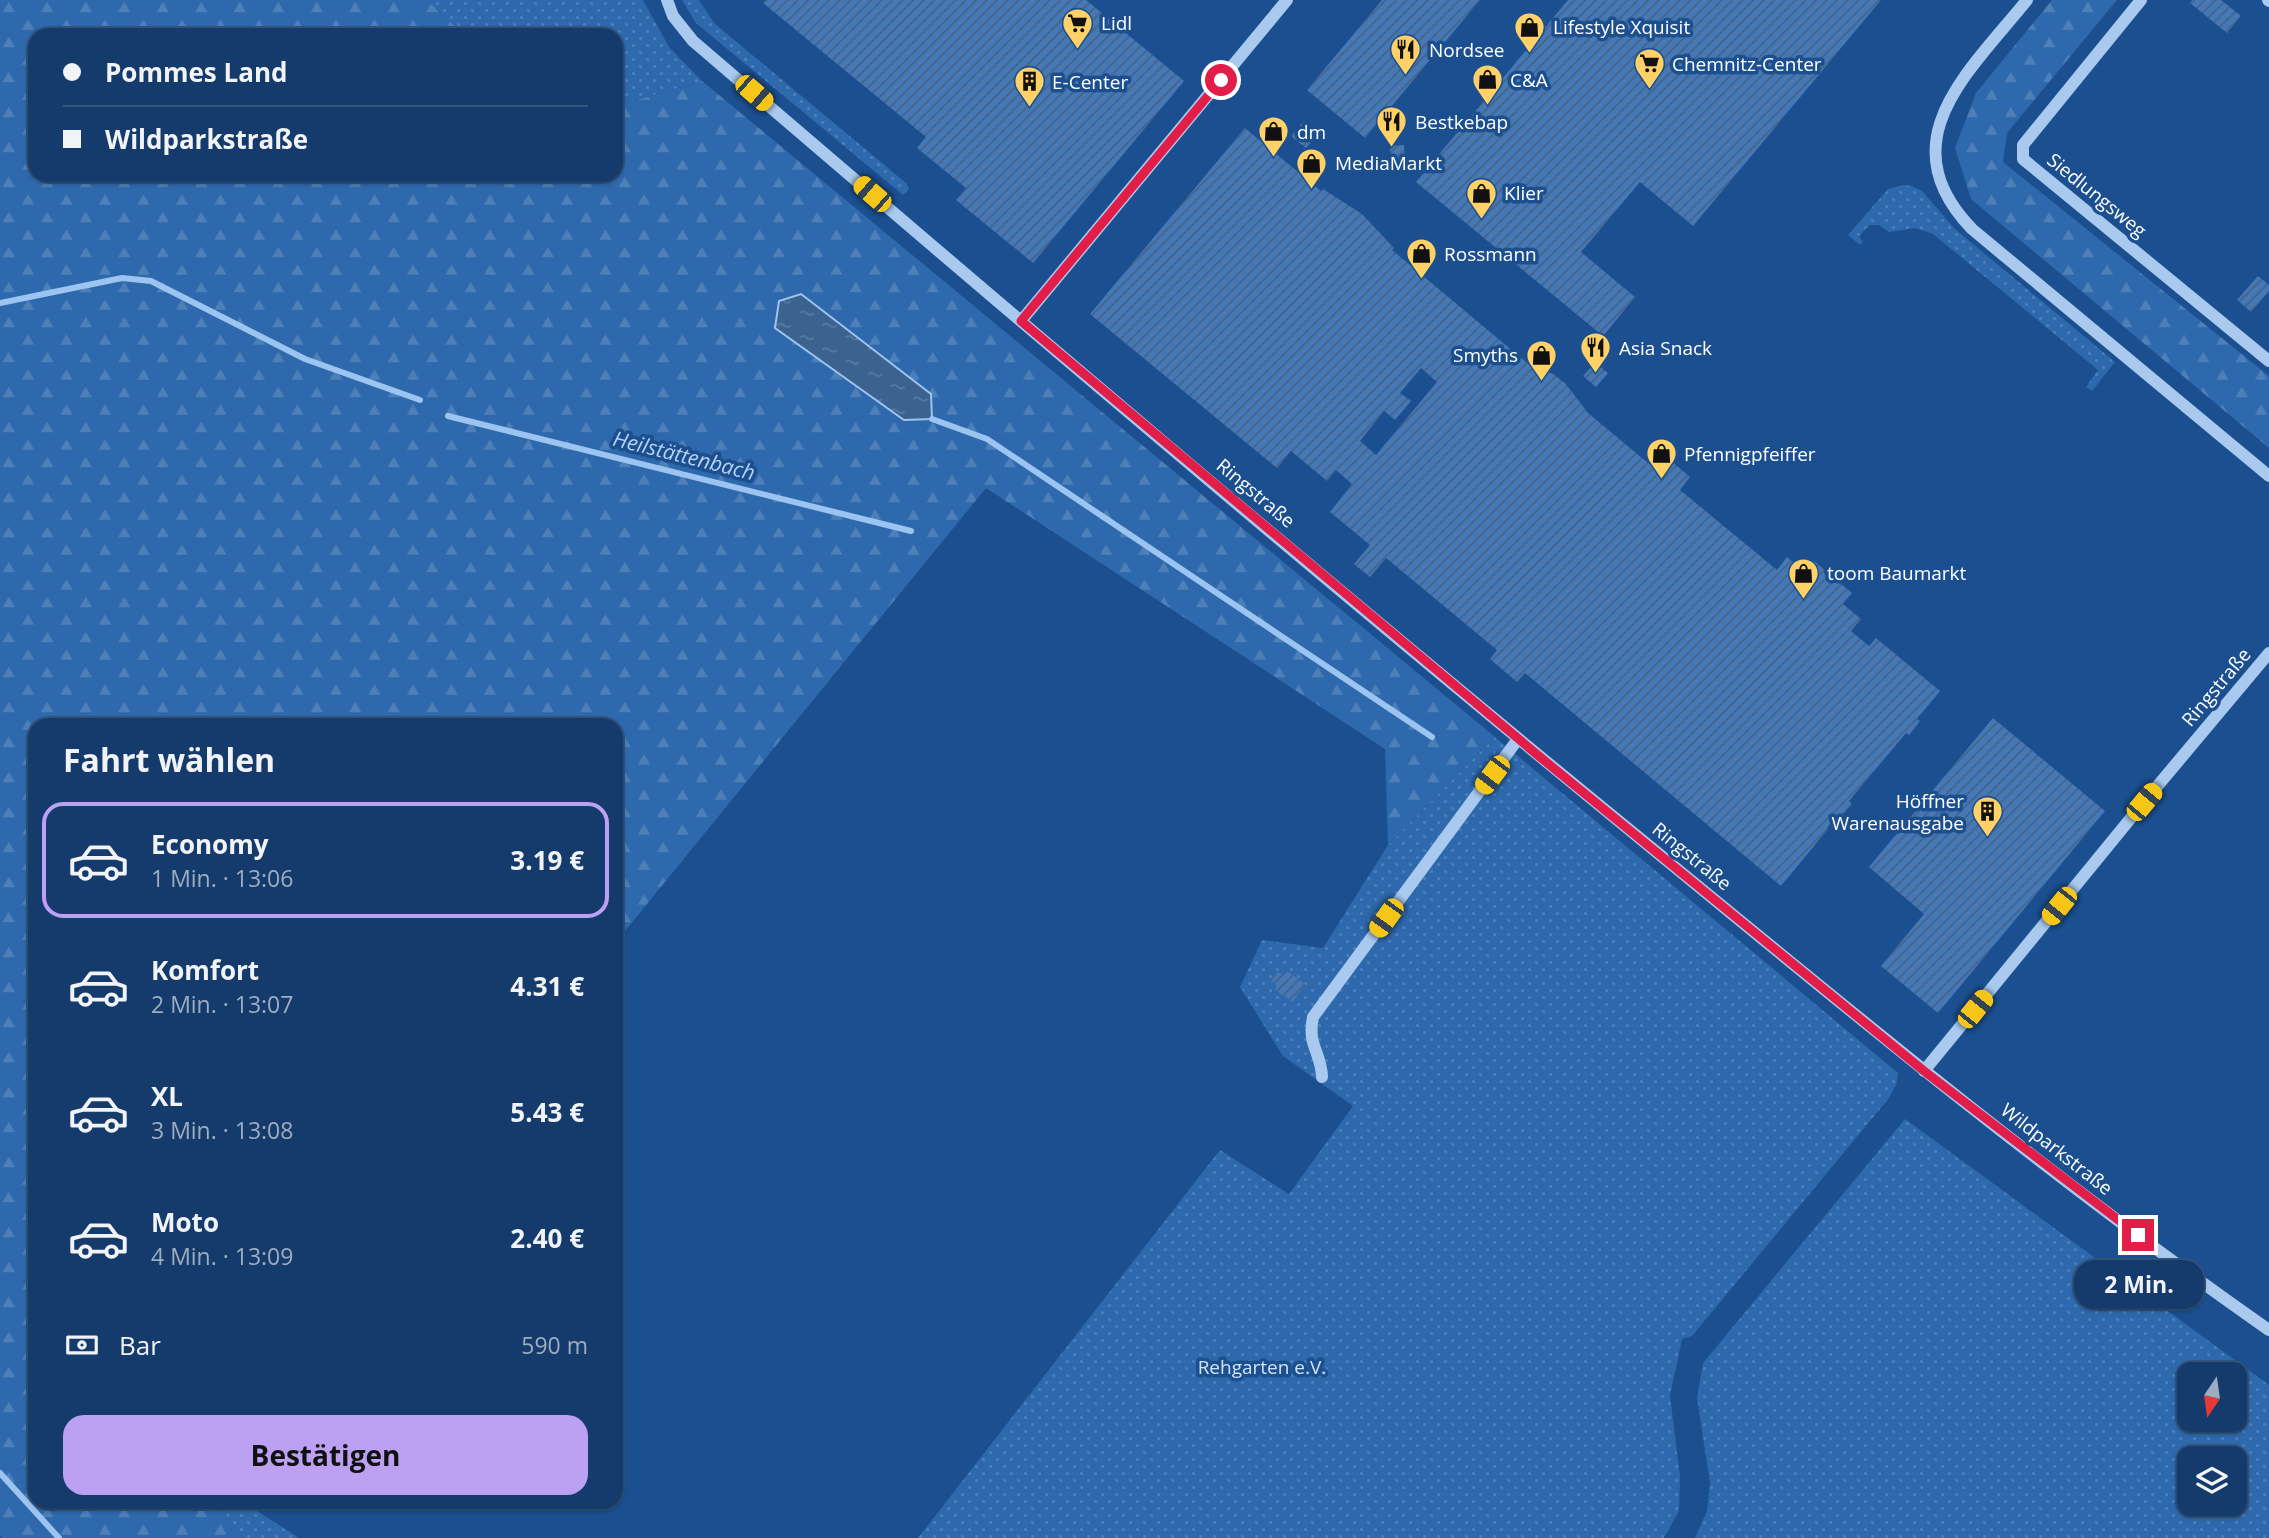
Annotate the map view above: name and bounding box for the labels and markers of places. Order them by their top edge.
supermarket icon: Lidl [1061,6,1095,50]
place label: Lidl [1101,10,1132,36]
shop icon: Lifestyle Xquisit [1513,10,1547,54]
place label: Lifestyle Xquisit [1553,14,1690,40]
restaurant icon: Nordsee [1389,33,1423,77]
place label: Nordsee [1429,37,1505,63]
supermarket icon: Chemnitz-Center [1632,47,1666,91]
place label: Chemnitz-Center [1672,51,1822,77]
shop icon: C&A [1470,63,1504,107]
building icon: E-Center [1012,65,1046,109]
place label: C&A [1510,67,1548,93]
place label: E-Center [1052,69,1128,95]
restaurant icon: Bestkebap [1375,105,1409,149]
place label: Bestkebap [1415,109,1508,135]
shop icon: dm [1257,115,1291,159]
place label: dm [1297,119,1326,145]
shop icon: MediaMarkt [1295,146,1329,190]
place label: MediaMarkt [1335,150,1442,176]
shop icon: Klier [1464,176,1498,220]
place label: Klier [1504,180,1544,206]
shop icon: Rossmann [1404,237,1438,281]
place label: Rossmann [1444,241,1537,267]
restaurant icon: Asia Snack [1579,331,1613,375]
place label: Asia Snack [1619,335,1712,361]
shop icon: Smyths [1524,338,1558,382]
place label: Smyths [1453,342,1518,368]
shop icon: Pfennigpfeiffer [1644,437,1678,481]
place label: Pfennigpfeiffer [1684,441,1816,467]
shop icon: toom Baumarkt [1787,556,1821,600]
place label: toom Baumarkt [1827,560,1967,586]
place label: Höffner Warenausgabe [1831,788,1964,836]
building icon: Höffner Warenausgabe [1970,795,2004,839]

